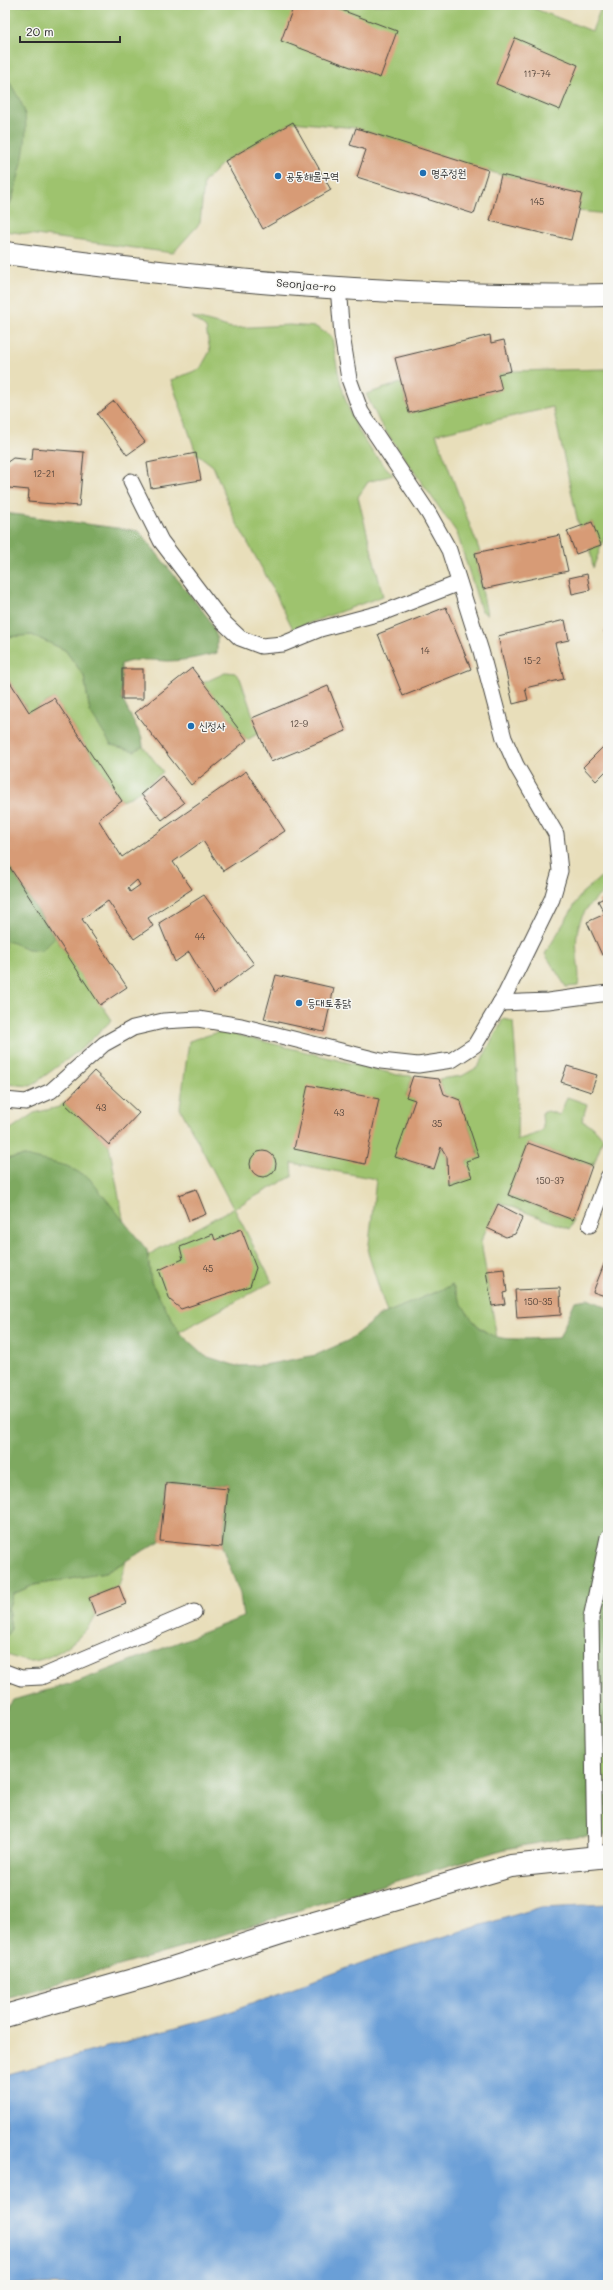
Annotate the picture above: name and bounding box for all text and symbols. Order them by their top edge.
scale bar [20,18,120,44]
text: 20 m [26,23,54,39]
house number: 117-74 [523,68,551,79]
place label: 명주정원 [431,165,467,180]
place label: 공동해물구역 [286,168,339,183]
marker: 명주정원 [418,168,428,178]
marker: 공동해물구역 [273,171,283,181]
house number: 145 [530,196,544,207]
street label: Seonjae-ro [276,274,337,295]
house number: 12-21 [33,468,55,479]
house number: 14 [420,645,430,656]
house number: 15-2 [523,655,541,666]
place label: 신정사 [199,718,226,733]
house number: 12-9 [290,718,309,729]
marker: 신정사 [186,721,196,731]
house number: 44 [195,931,206,942]
place label: 등대토종닭 [307,995,351,1010]
marker: 등대토종닭 [294,998,304,1008]
house number: 43 [96,1102,106,1113]
house number: 43 [334,1107,344,1118]
house number: 35 [432,1118,442,1129]
house number: 150-37 [536,1175,564,1186]
house number: 45 [203,1263,213,1274]
house number: 150-35 [523,1296,553,1307]

